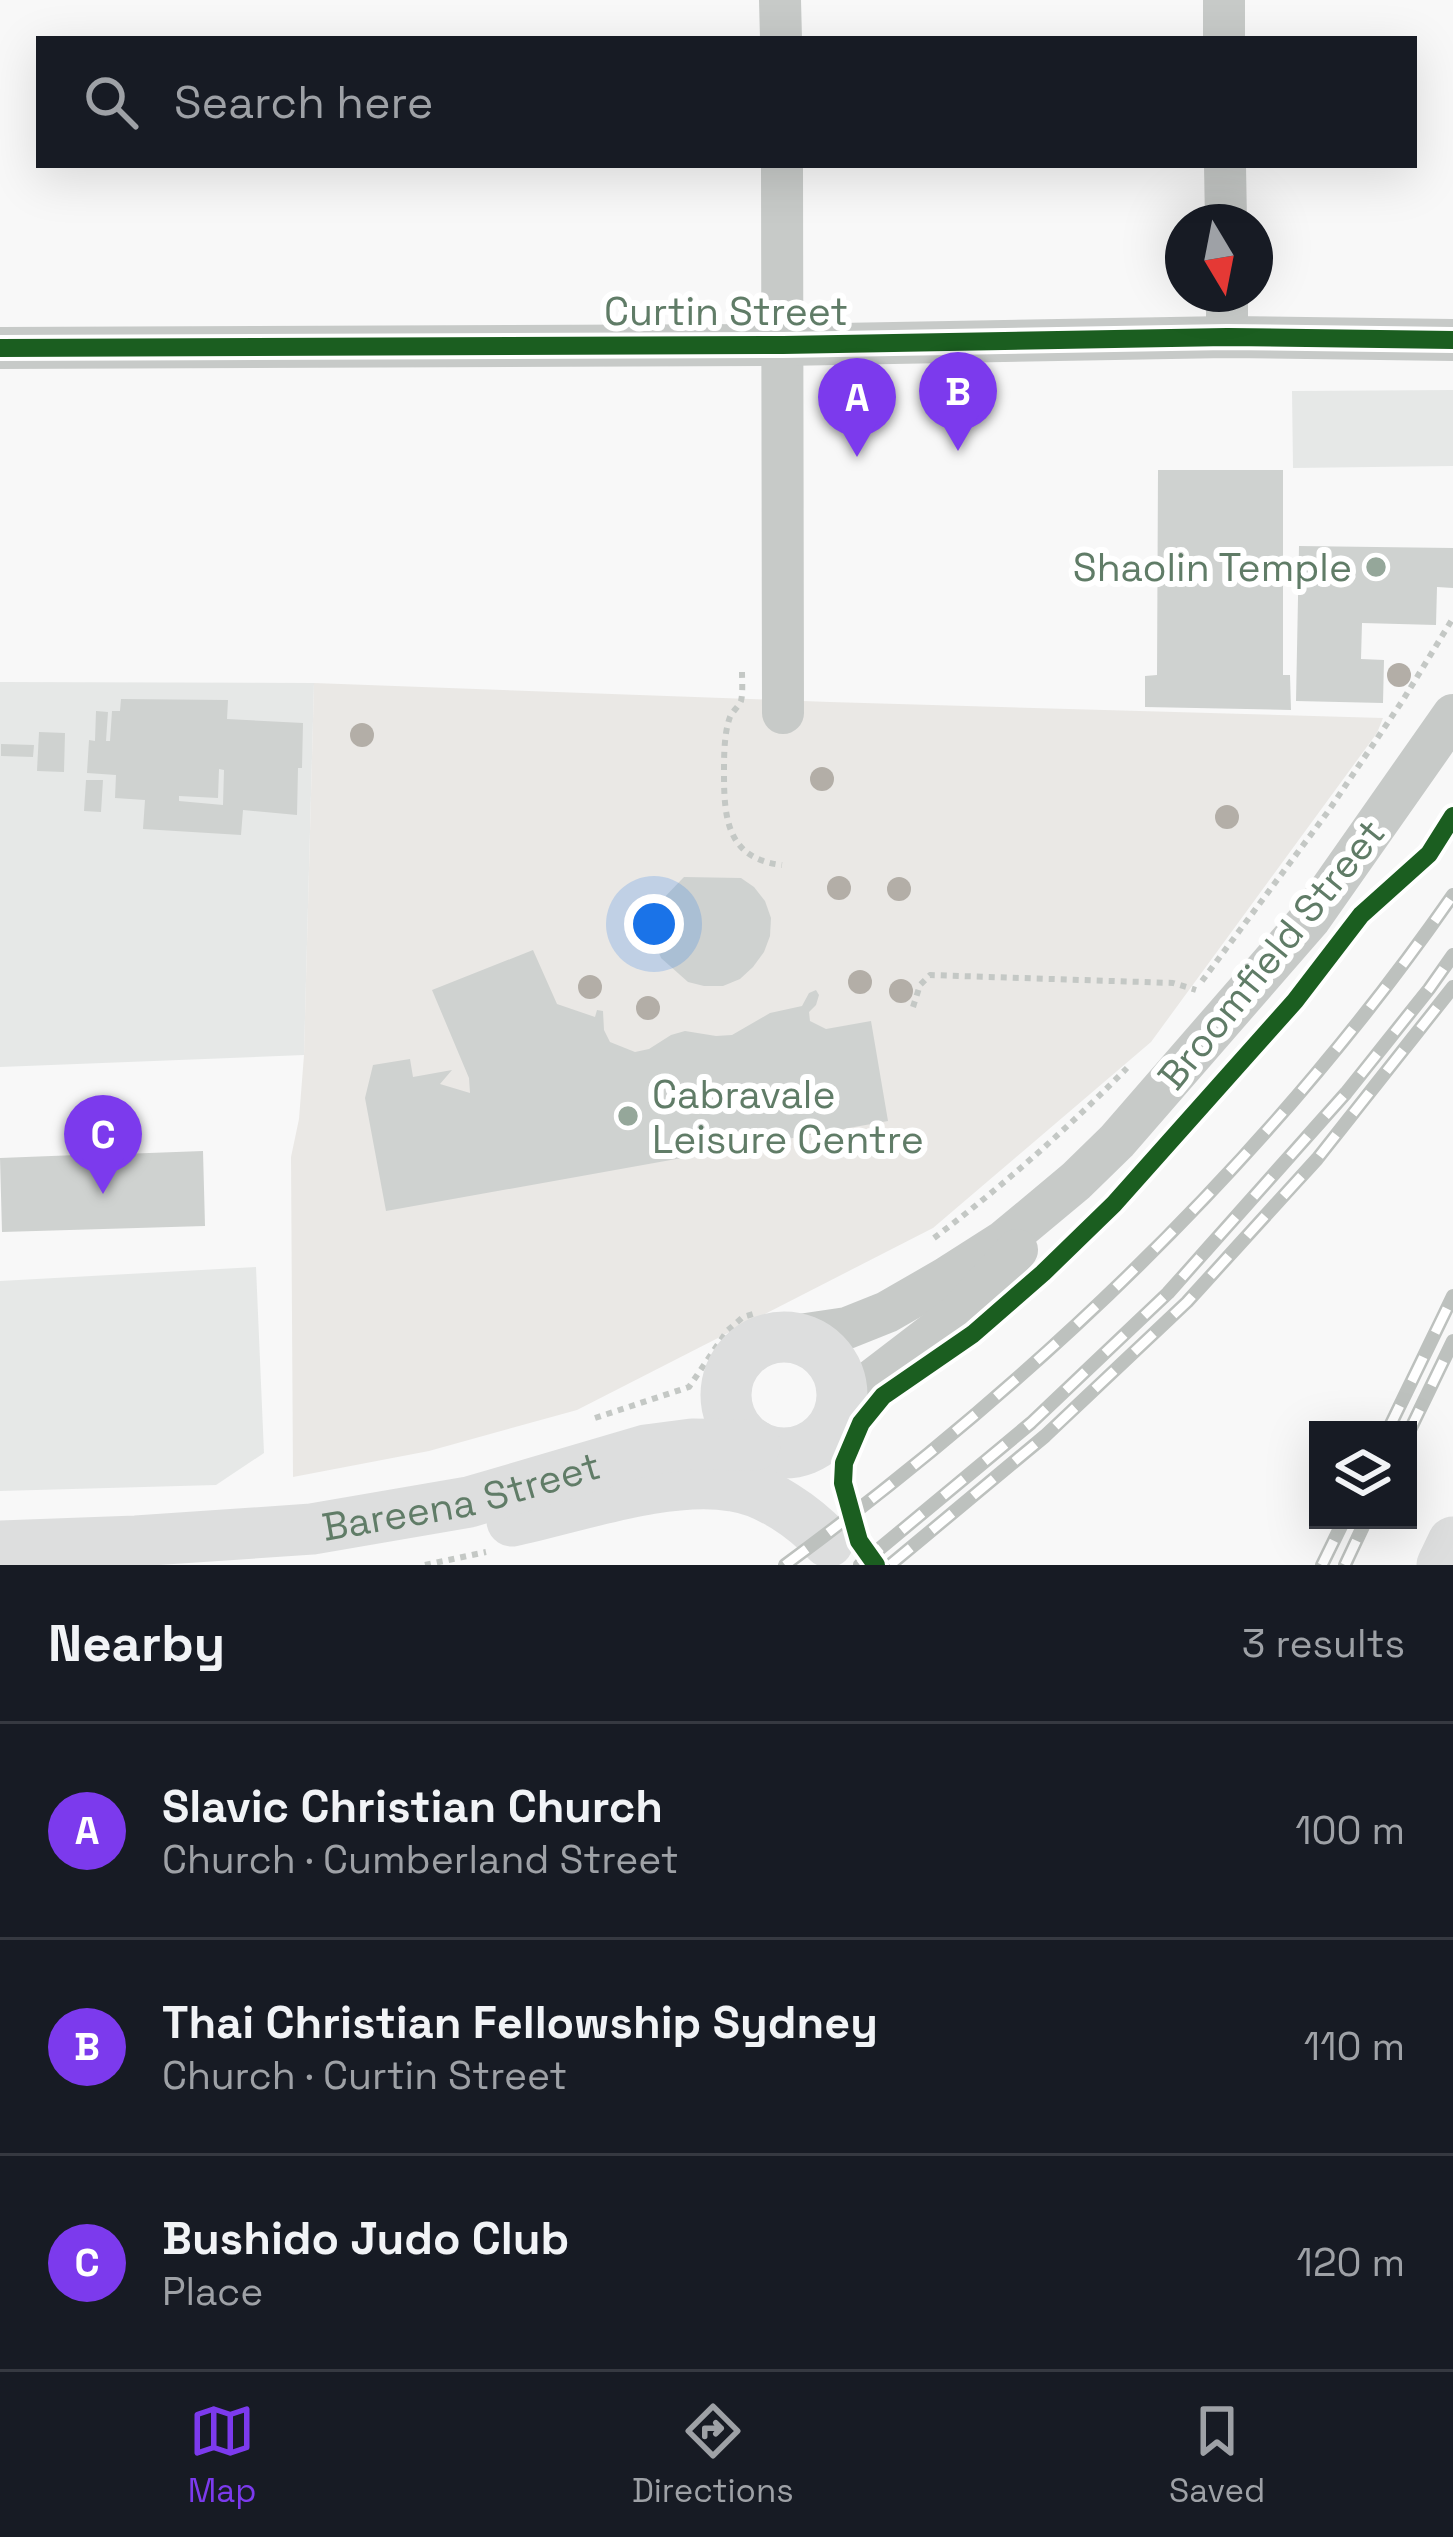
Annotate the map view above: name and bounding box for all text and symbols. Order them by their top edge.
search box [36,36,1417,168]
icon: search [78,69,144,135]
text: Search here [174,74,433,131]
north arrow [1165,204,1273,312]
street label: Curtin Street [604,287,848,336]
pin: B [919,352,997,451]
pin: A [818,358,896,457]
place label: Shaolin Temple [1073,543,1352,592]
marker: Shaolin Temple [1363,554,1389,580]
street label: Broomfield Street [1147,809,1395,1099]
your location [624,894,684,954]
place label: Cabravale Leisure Centre [652,1070,924,1164]
pin: C [64,1095,142,1194]
marker: Cabravale Leisure Centre [615,1103,641,1129]
map controls [1309,1421,1417,1529]
button: layers [1309,1421,1417,1529]
street label: Bareena Street [318,1441,606,1552]
text: Nearby [48,1611,225,1676]
text: 3 results [1242,1619,1405,1668]
text: Slavic Christian Church [162,1778,663,1835]
text: A [75,1806,99,1855]
text: 100 m [1295,1806,1405,1855]
text: Church · Cumberland Street [162,1835,679,1884]
text: Thai Christian Fellowship Sydney [162,1994,878,2051]
text: B [74,2022,100,2071]
text: 110 m [1304,2022,1405,2071]
text: Church · Curtin Street [162,2051,567,2100]
text: Bushido Judo Club [162,2210,569,2267]
text: C [74,2238,100,2287]
text: 120 m [1297,2238,1405,2287]
text: Place [162,2267,263,2316]
tab: Map [188,2398,256,2512]
tab: Directions [632,2398,794,2512]
tab: Saved [1169,2398,1265,2512]

